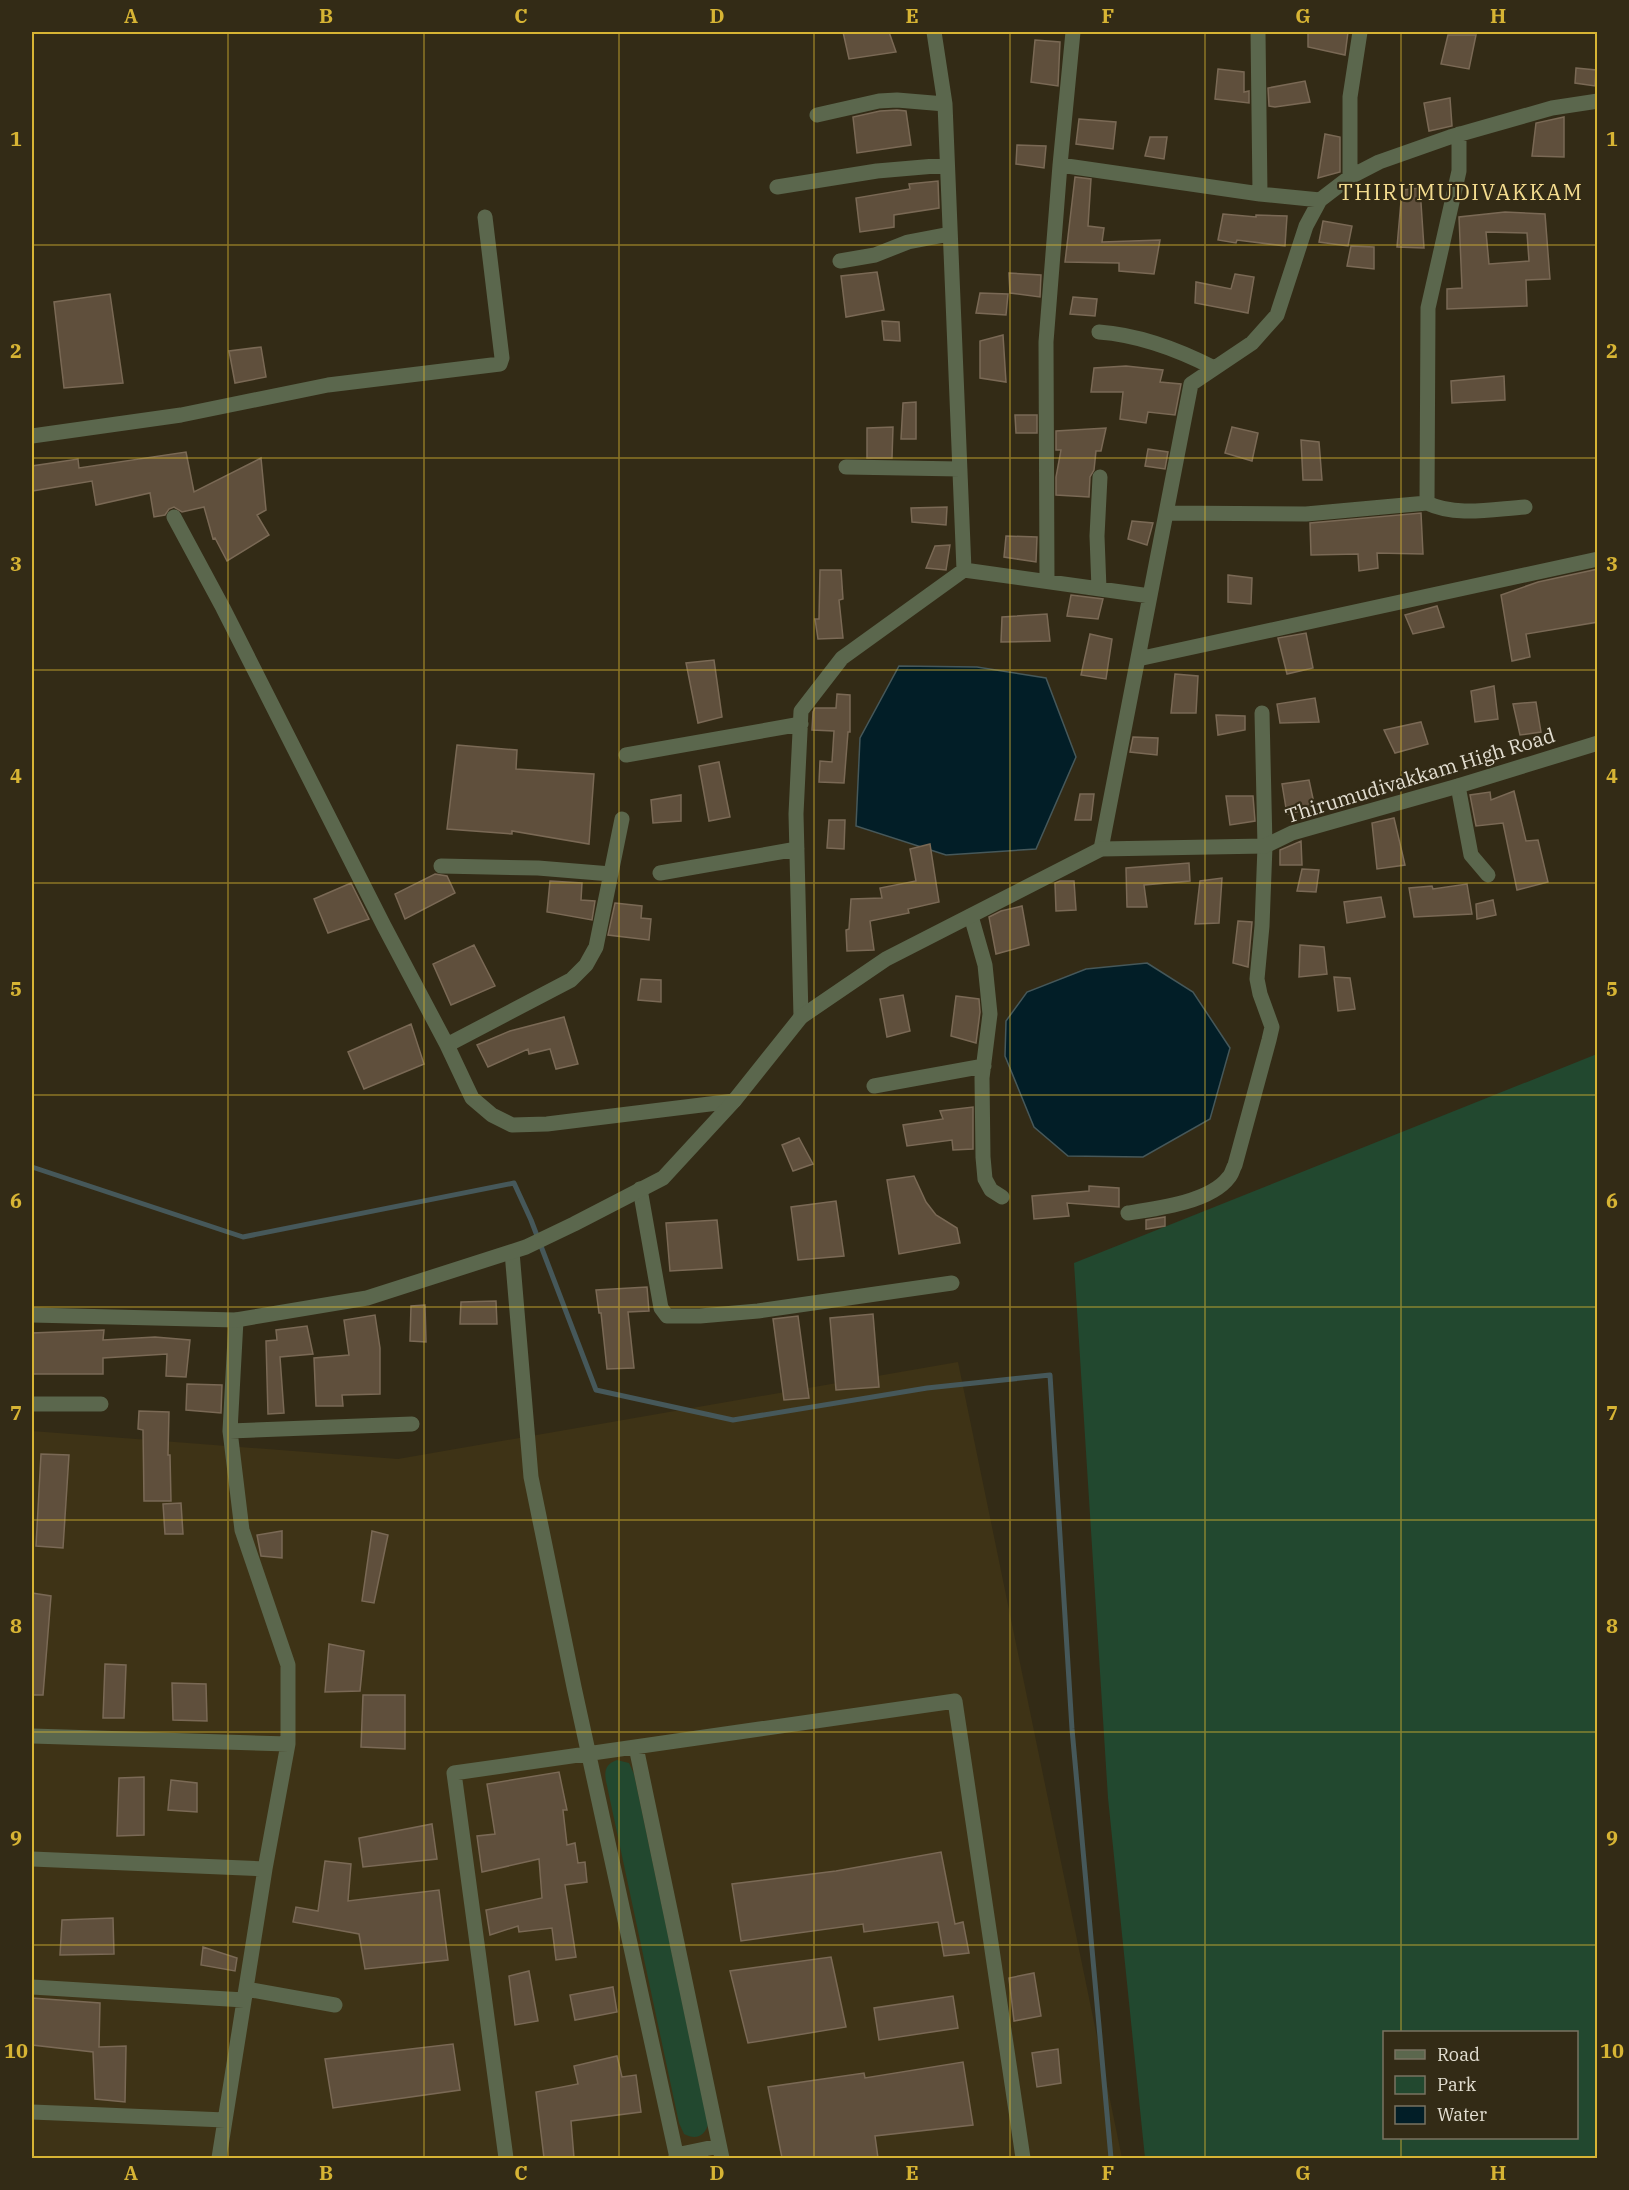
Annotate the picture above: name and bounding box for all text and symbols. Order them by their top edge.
text: A [124,2,138,29]
text: B [319,2,333,29]
text: C [514,2,528,29]
text: D [709,2,725,29]
text: E [905,2,919,29]
text: F [1102,2,1114,29]
text: G [1295,2,1311,29]
text: H [1490,2,1506,29]
text: 1 [10,125,22,152]
text: 1 [1606,125,1618,152]
district label: THIRUMUDIVAKKAM [1339,177,1583,206]
text: 2 [10,337,22,364]
text: 2 [1606,337,1618,364]
text: 3 [10,550,22,577]
text: 3 [1606,550,1618,577]
street label: Thirumudivakkam High Road [1282,721,1558,829]
text: 4 [10,762,22,789]
text: 4 [1606,762,1618,789]
text: 5 [10,975,22,1002]
text: 5 [1606,975,1618,1002]
text: 6 [10,1187,22,1214]
text: 6 [1606,1187,1618,1214]
text: 7 [10,1399,22,1426]
text: 7 [1606,1399,1618,1426]
text: 8 [10,1612,22,1639]
text: 8 [1606,1612,1618,1639]
text: 9 [10,1824,22,1851]
text: 9 [1606,1824,1618,1851]
legend [1383,2031,1578,2139]
text: 10 [4,2037,28,2064]
text: 10 [1600,2037,1624,2064]
text: Road [1437,2043,1480,2066]
text: Park [1437,2073,1477,2096]
text: Water [1437,2103,1487,2126]
text: A [124,2159,138,2186]
text: B [319,2159,333,2186]
text: C [514,2159,528,2186]
text: D [709,2159,725,2186]
text: E [905,2159,919,2186]
text: F [1102,2159,1114,2186]
text: G [1295,2159,1311,2186]
text: H [1490,2159,1506,2186]

